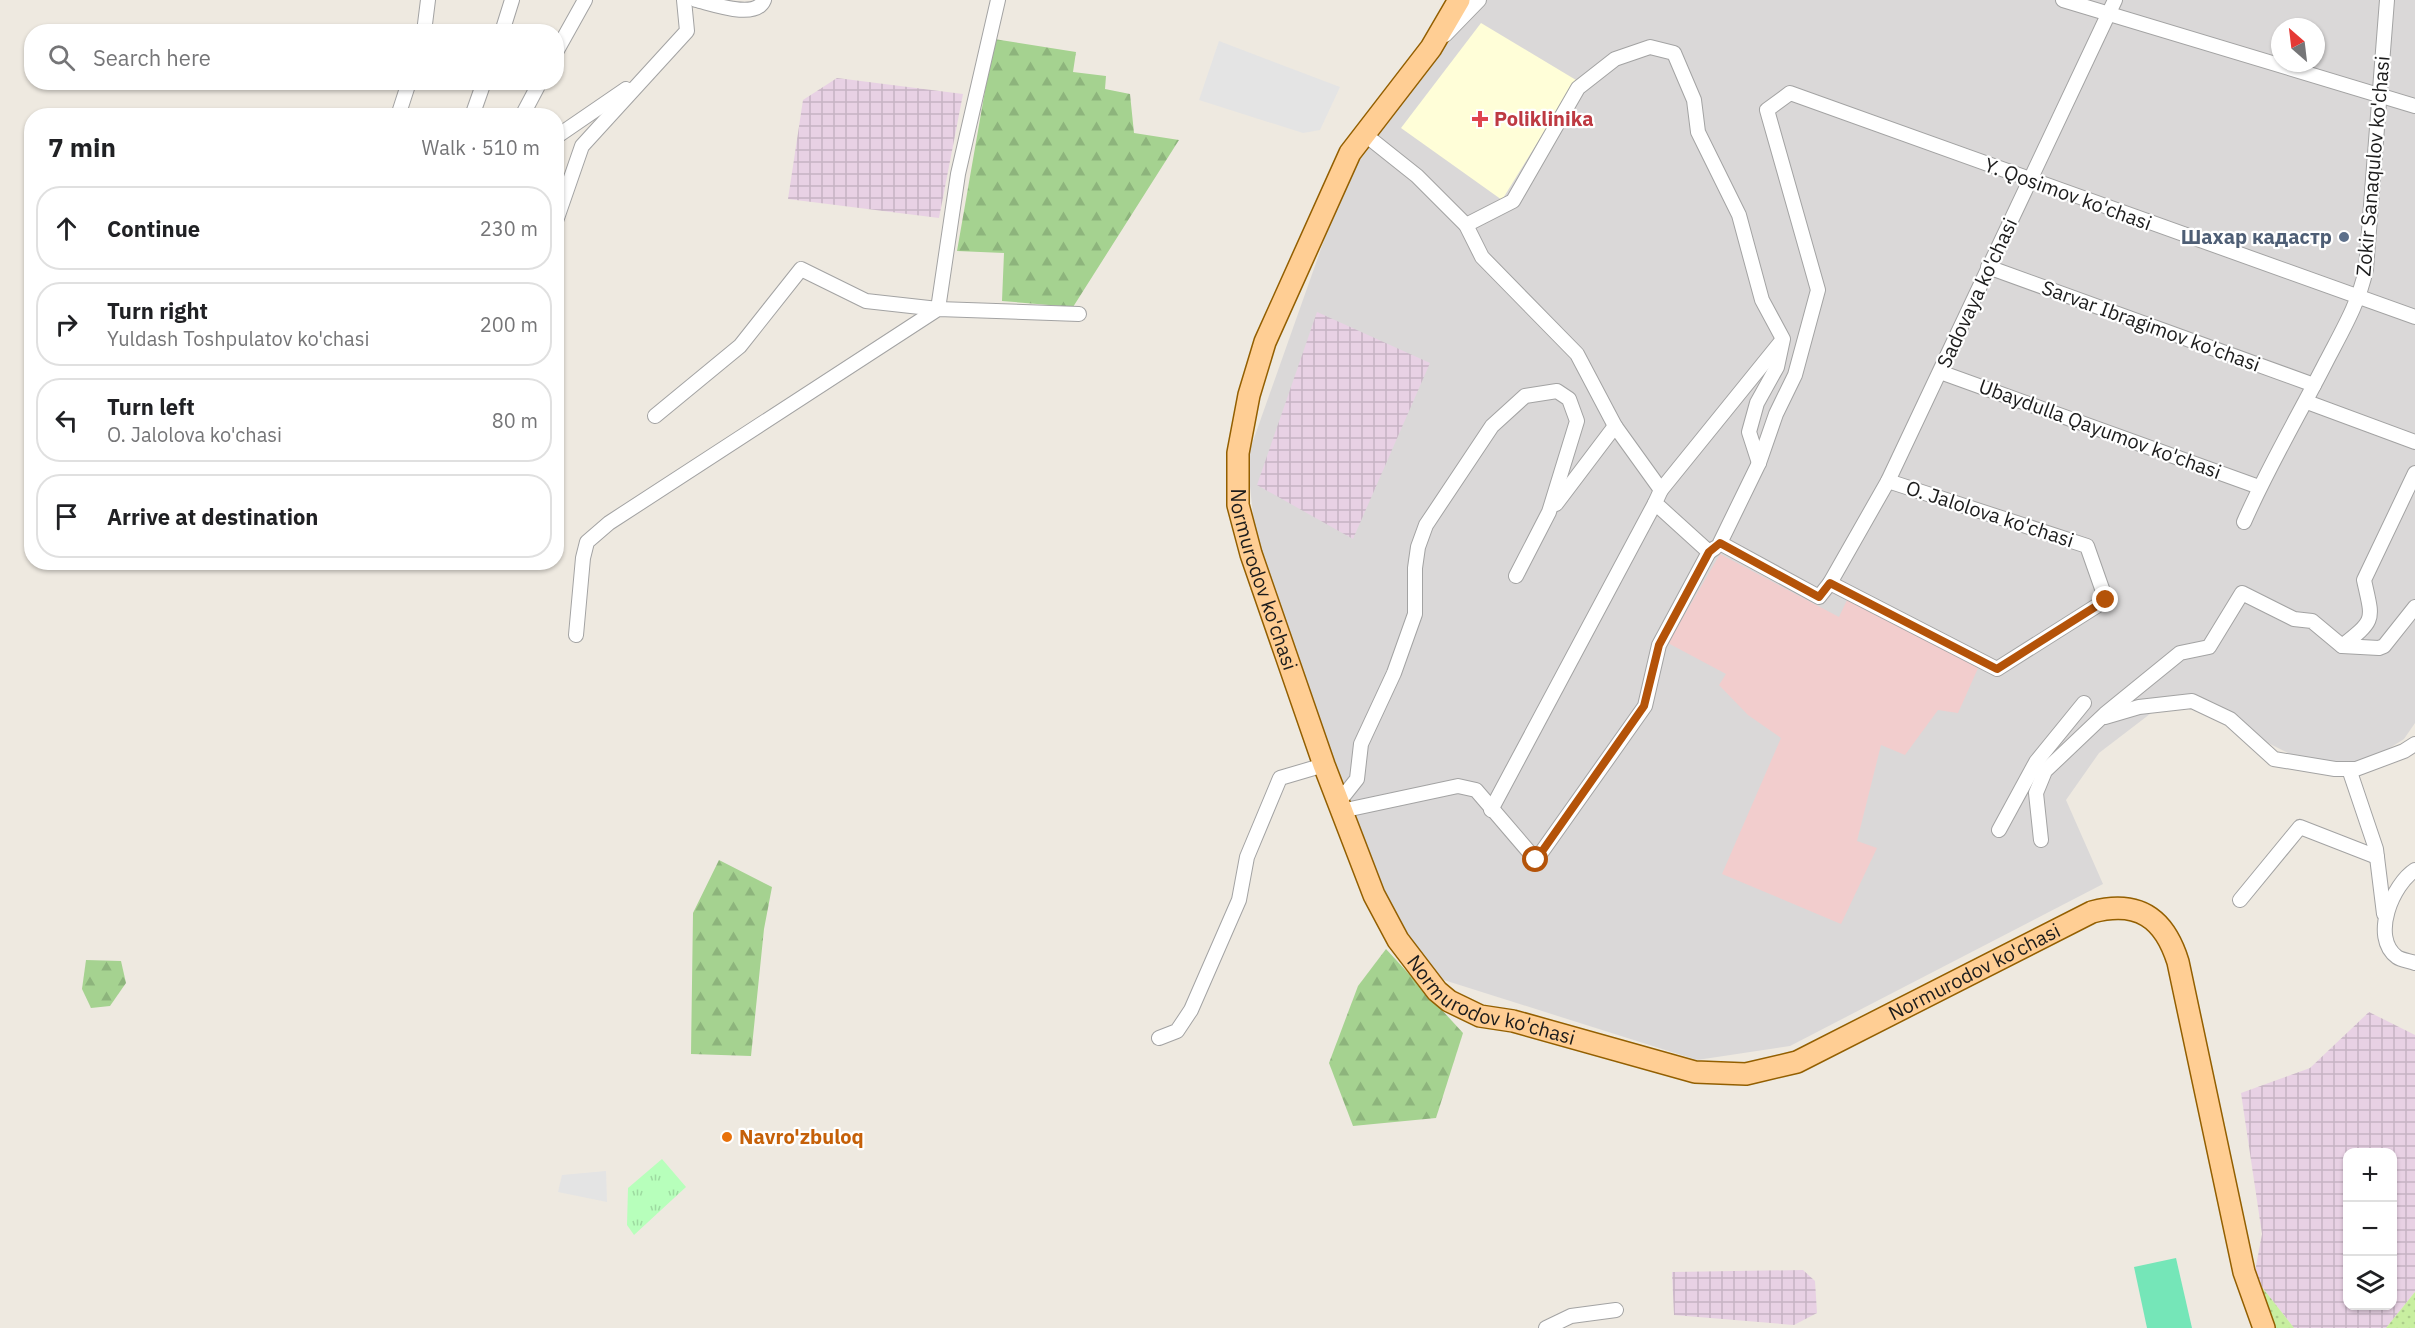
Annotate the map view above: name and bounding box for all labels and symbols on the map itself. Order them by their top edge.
north arrow [2271,18,2325,72]
street label: Zokir Sanaqulov ko'chasi [2349,55,2396,277]
place label: Poliklinika [1494,105,1594,132]
marker: Poliklinika [1471,110,1489,128]
street label: Y. Qosimov ko'chasi [1981,151,2156,236]
street label: Sadovaya ko'chasi [1930,213,2023,372]
place label: Шахар кадастр [2181,223,2332,250]
marker: Шахар кадастр [2337,230,2351,244]
street label: Sarvar Ibragimov ko'chasi [2038,273,2264,378]
street label: Ubaydulla Qayumov ko'chasi [1975,372,2225,485]
street label: O. Jalolova ko'chasi [1903,474,2078,553]
street label: Normurodov ko'chasi [1225,488,1304,674]
route end [2092,586,2118,612]
route start [1522,846,1548,872]
street label: Normurodov ko'chasi [1883,916,2065,1026]
street label: Normurodov ko'chasi [1401,949,1578,1051]
place label: Navro'zbuloq [739,1123,864,1150]
marker: Navro'zbuloq [720,1130,734,1144]

